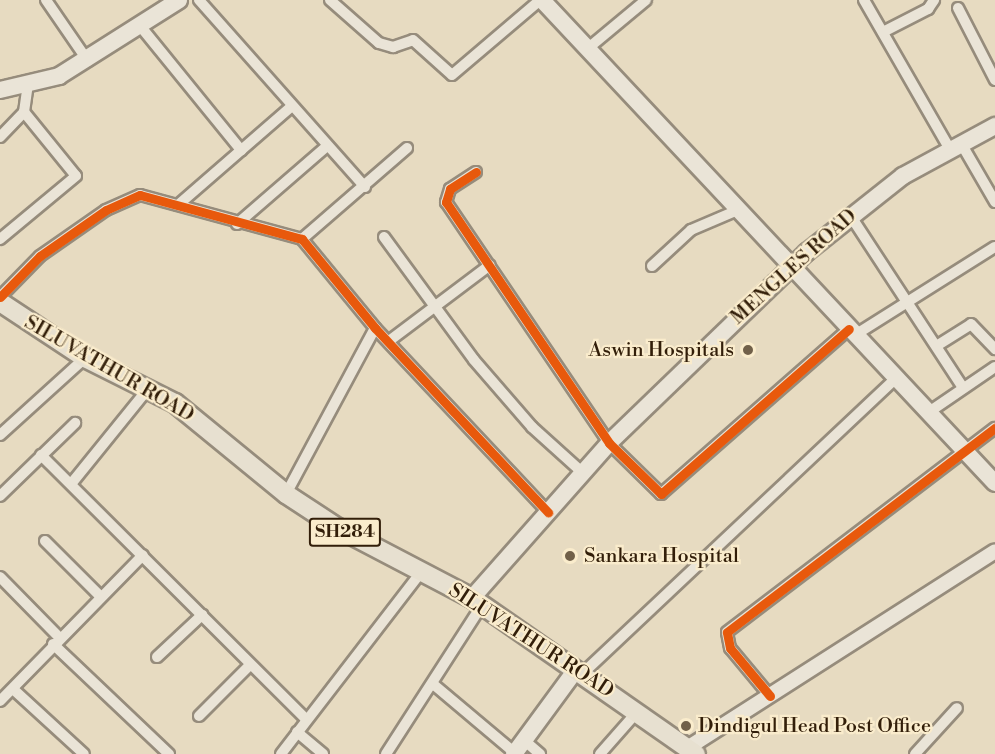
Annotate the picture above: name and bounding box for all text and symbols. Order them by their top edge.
street label: MENGLES ROAD [726,204,862,330]
street label: SILUVATHUR ROAD [20,311,198,427]
place label: Aswin Hospitals [589,338,734,362]
marker: Aswin Hospitals [739,341,757,359]
road number: SH284 [308,517,382,547]
place label: Sankara Hospital [584,544,739,568]
marker: Sankara Hospital [561,547,579,565]
street label: SILUVATHUR ROAD [444,579,618,703]
place label: Dindigul Head Post Office [698,714,931,738]
marker: Dindigul Head Post Office [679,719,693,733]

